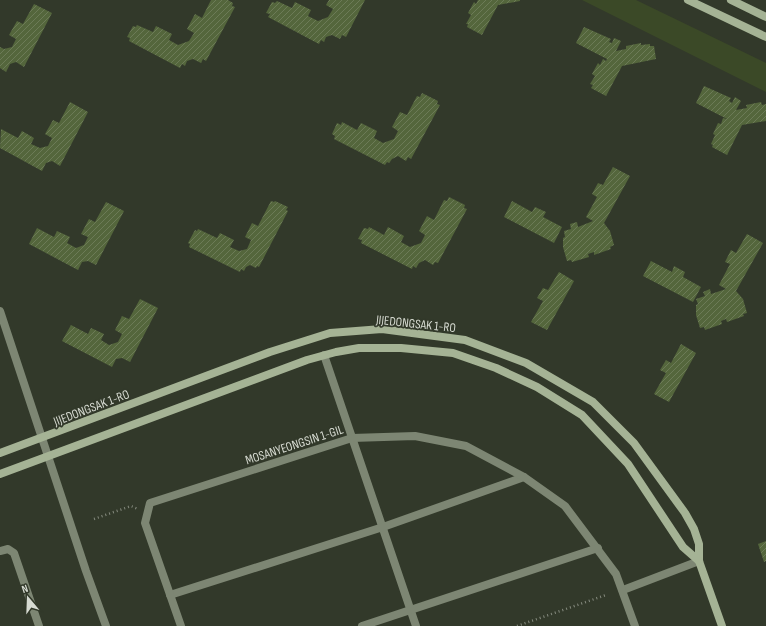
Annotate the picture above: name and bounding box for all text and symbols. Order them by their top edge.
street label: JIJEDONGSAK 1-RO [374,312,457,336]
street label: JIJEDONGSAK 1-RO [50,386,132,430]
street label: MOSANYEONGSIN 1-GIL [243,422,346,468]
north arrow [8,578,48,618]
text: N [20,582,30,596]

